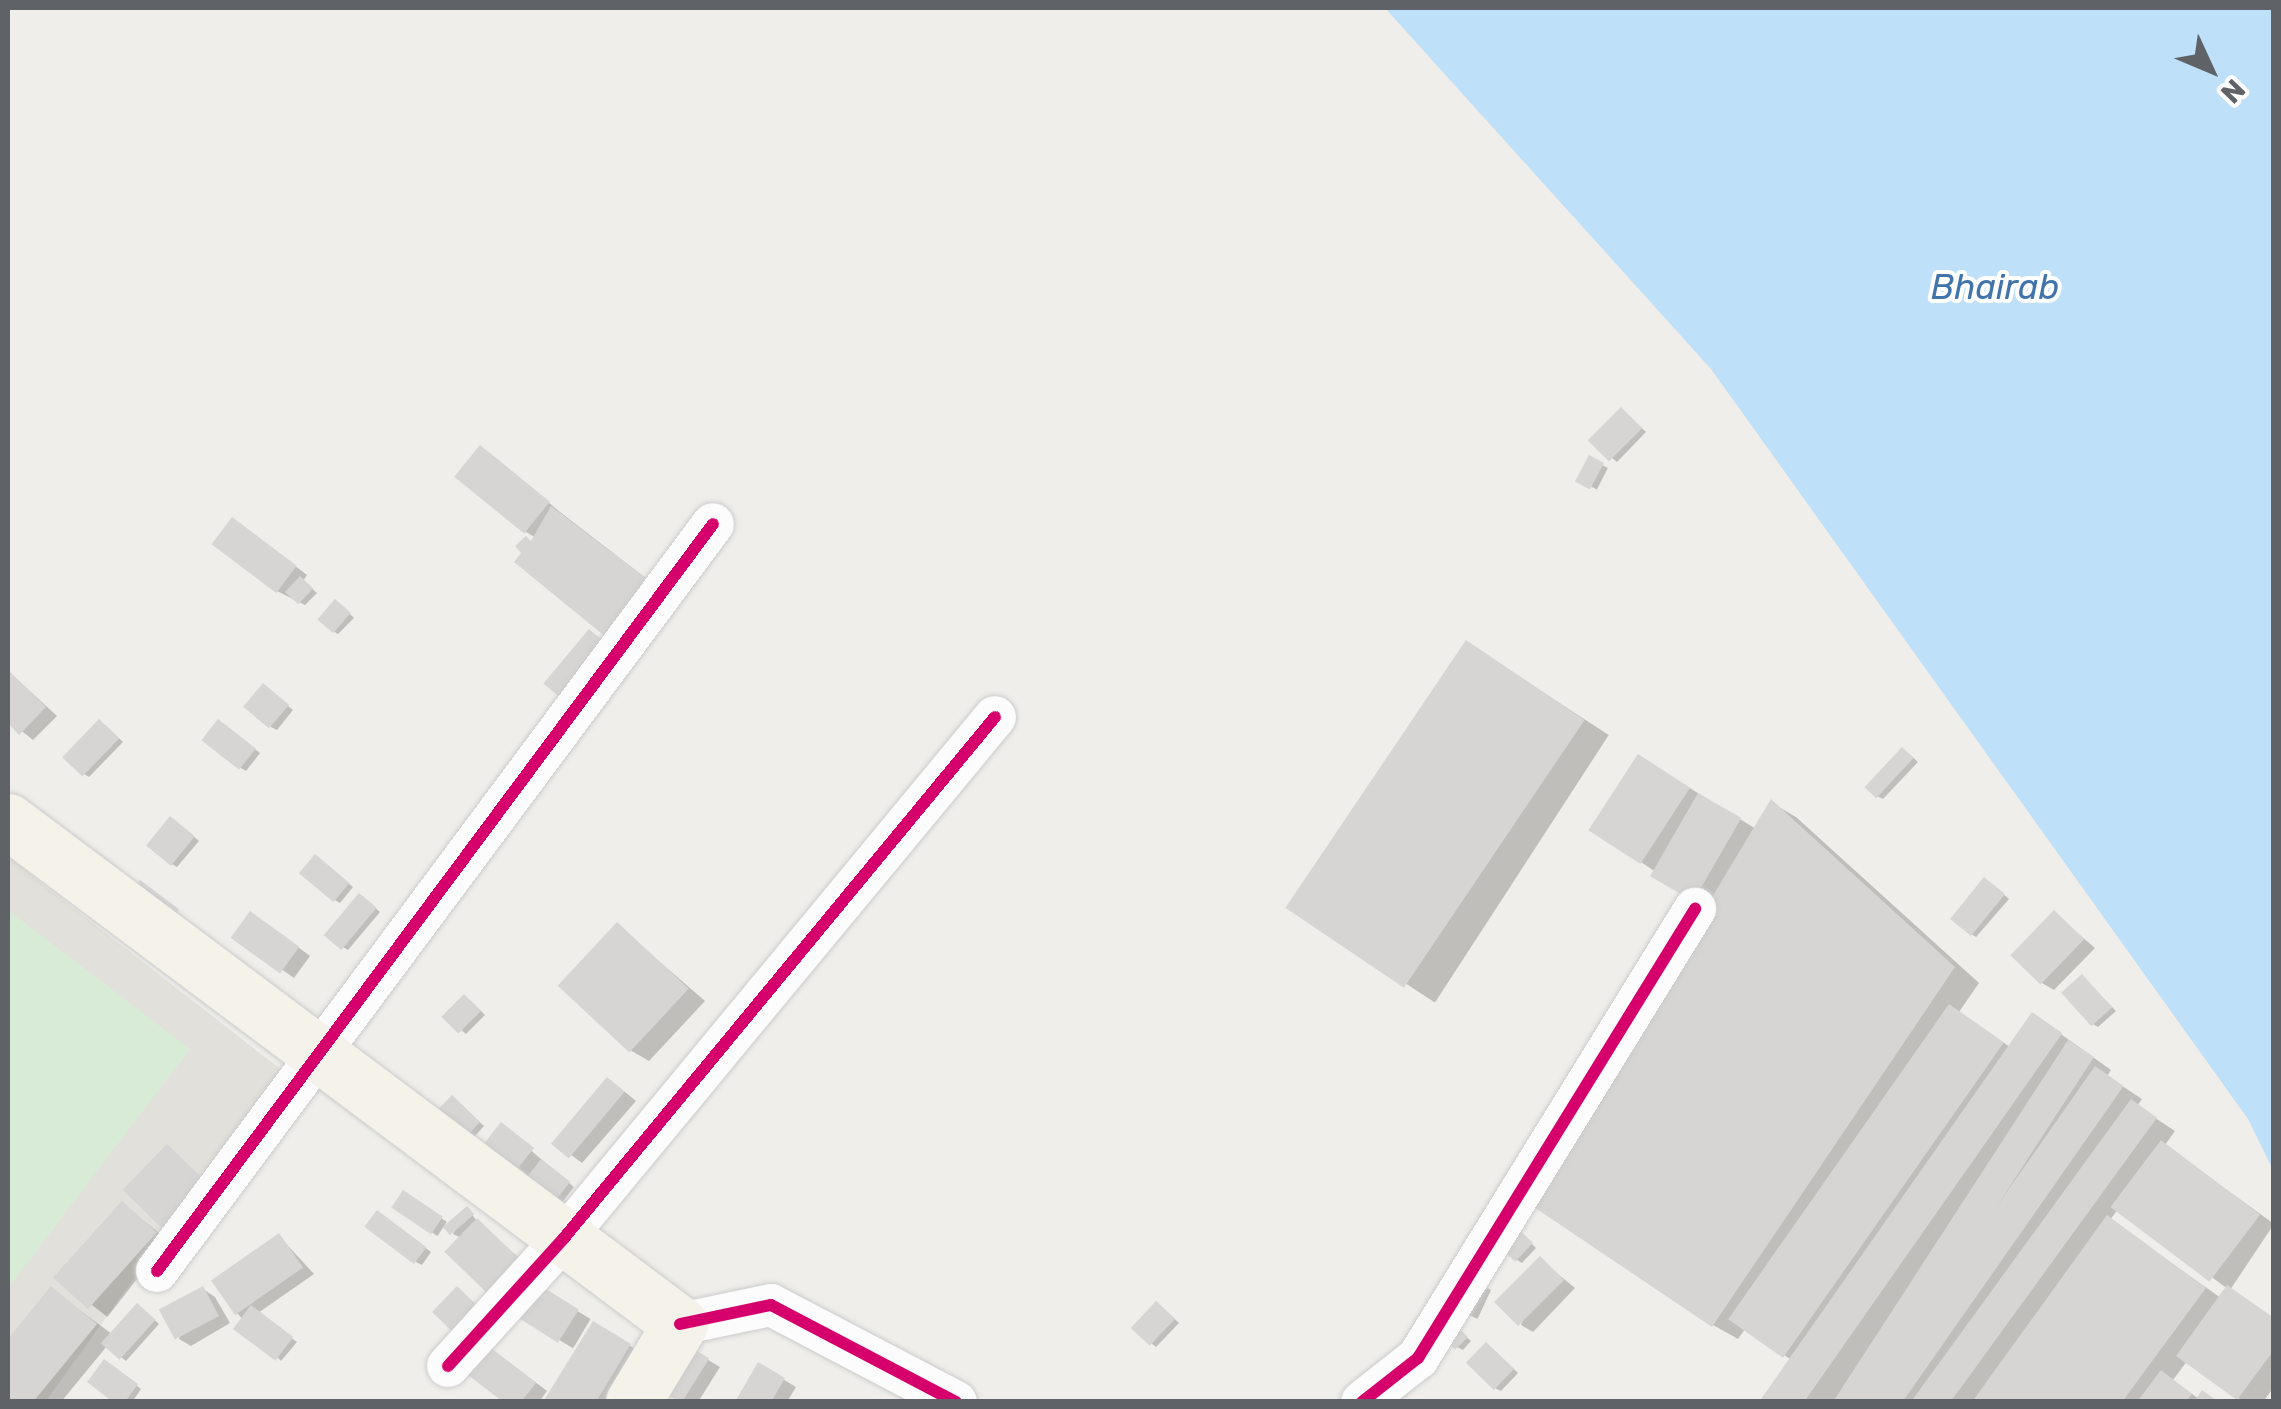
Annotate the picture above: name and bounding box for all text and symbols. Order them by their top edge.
north arrow [2161,20,2261,120]
text: N [2214,72,2252,110]
water label: Bhairab [1931,266,2059,308]

